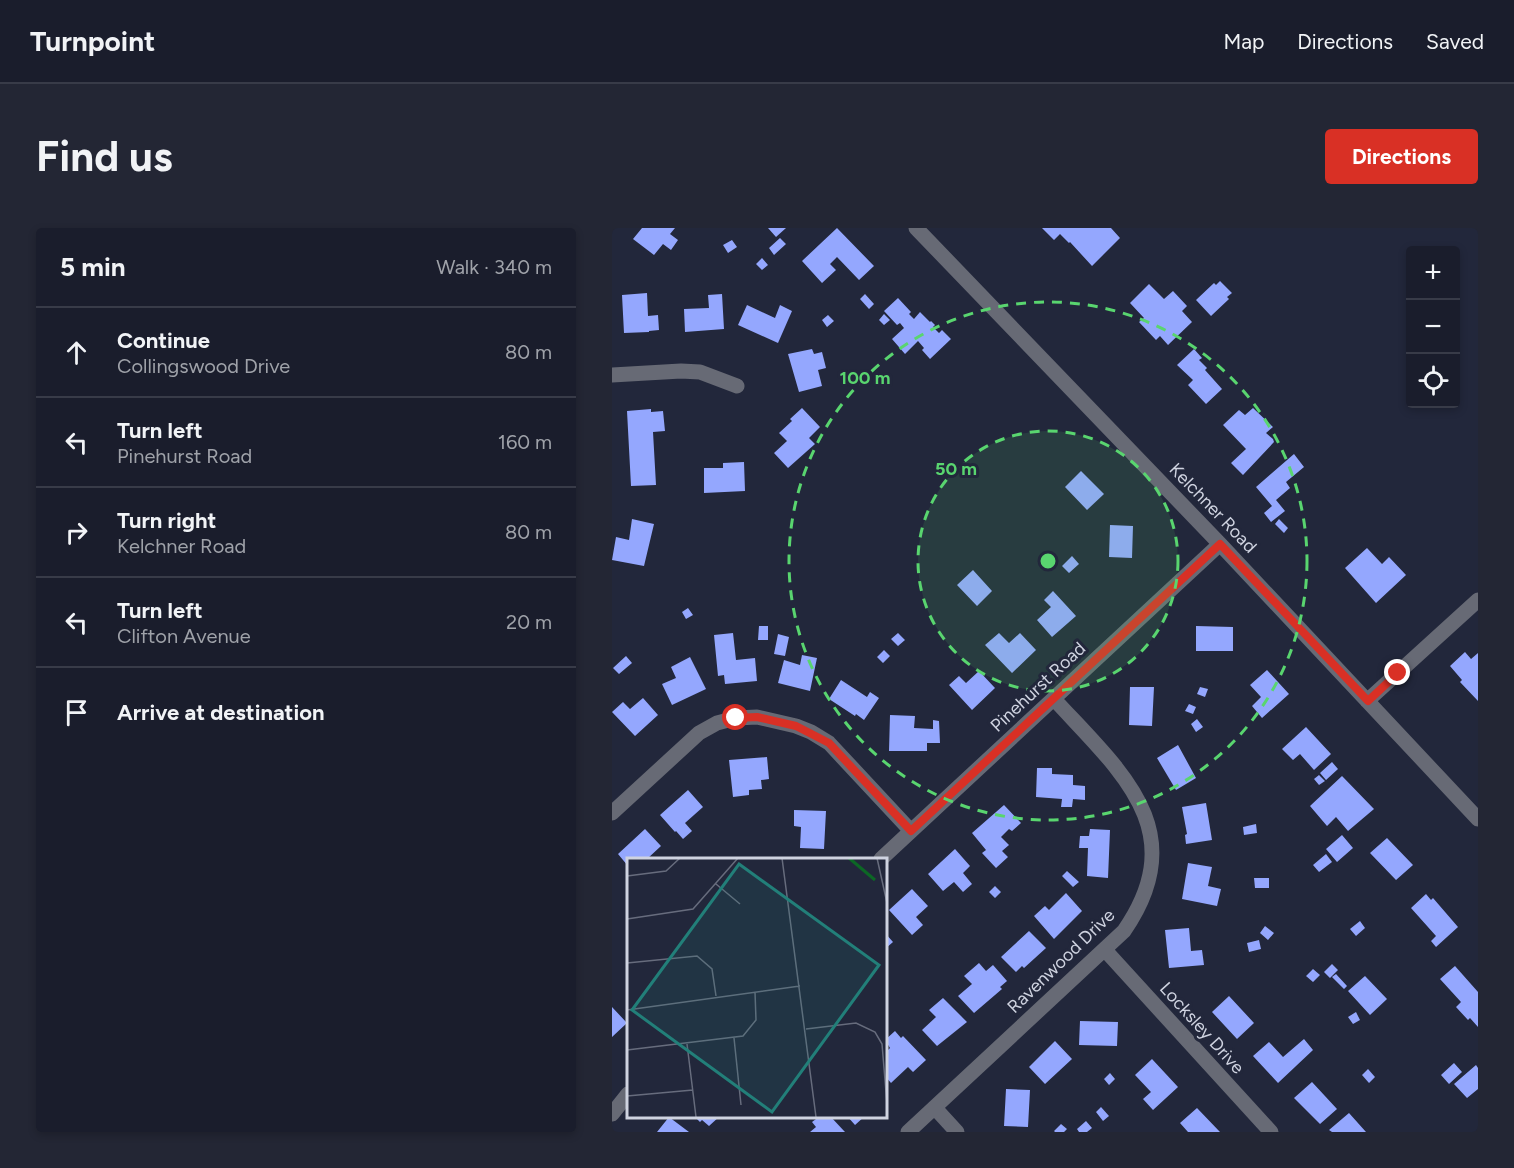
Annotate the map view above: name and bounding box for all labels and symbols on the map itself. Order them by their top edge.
text: 100 m [840,367,890,389]
text: 50 m [935,458,977,480]
street label: Kelchner Road [1165,459,1261,557]
centre of rings [1038,551,1058,571]
street label: Pinehurst Road [986,637,1090,737]
route end [1384,659,1410,685]
route start [722,704,748,730]
inset map [627,858,886,1117]
street label: Ravenwood Drive [1003,904,1119,1018]
street label: Locksley Drive [1155,978,1249,1078]

